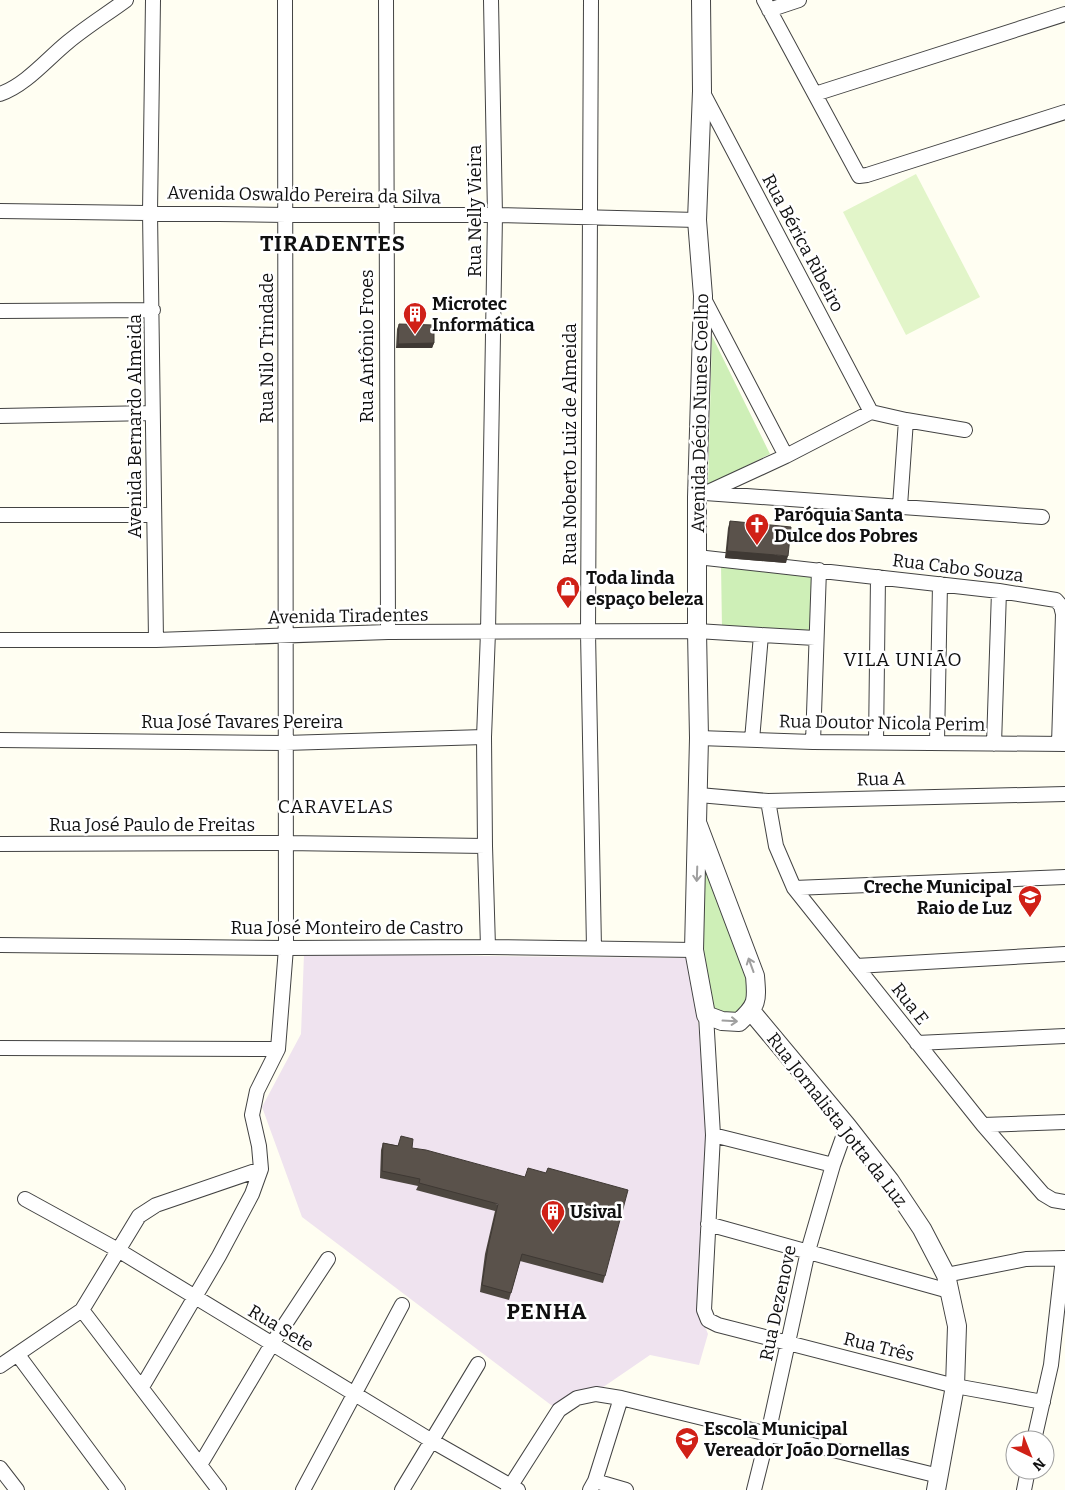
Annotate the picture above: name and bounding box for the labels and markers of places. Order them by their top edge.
place label: Microtec Informática [432,293,535,336]
building icon: Microtec Informática [402,301,428,335]
place label: Paróquia Santa Dulce dos Pobres [774,504,918,547]
church icon: Paróquia Santa Dulce dos Pobres [744,512,770,546]
place label: Toda linda espaço beleza [586,567,704,610]
shop icon: Toda linda espaço beleza [555,575,581,609]
place label: Creche Municipal Raio de Luz [863,876,1012,919]
school or university icon: Creche Municipal Raio de Luz [1017,884,1043,918]
building icon: Usival [540,1199,566,1233]
place label: Usival [570,1201,623,1223]
place label: Escola Municipal Vereador João Dornellas [704,1418,910,1461]
school or university icon: Escola Municipal Vereador João Dornellas [674,1426,700,1460]

